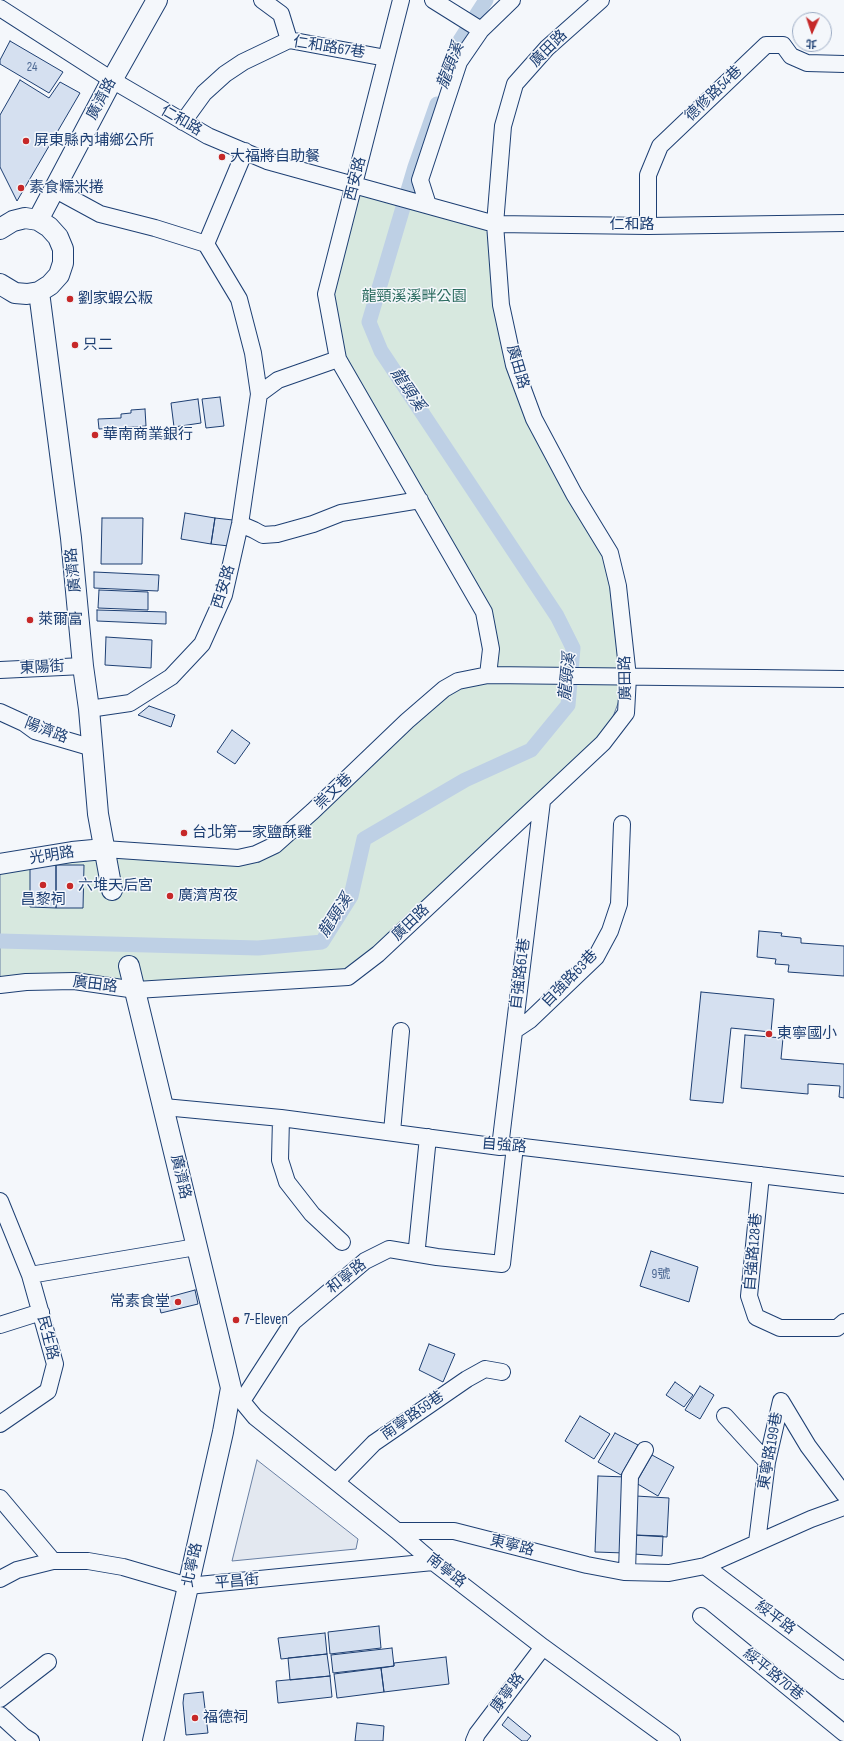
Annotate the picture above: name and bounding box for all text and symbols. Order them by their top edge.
north arrow [792,12,832,52]
street label: 廣田路 [527,27,571,71]
street label: 仁和路67巷 [292,33,366,63]
text: 北 [806,37,817,50]
water label: 龍頸溪 [433,40,469,92]
house number: 24 [27,60,37,76]
street label: 德修路54巷 [682,62,746,126]
street label: 廣濟路 [83,75,121,123]
street label: 仁和路 [157,102,205,140]
place label: 屏東縣內埔鄉公所 [34,132,154,150]
marker: 屏東縣內埔鄉公所 [21,136,31,146]
place label: 大福將自助餐 [230,148,320,166]
marker: 大福將自助餐 [217,152,227,162]
street label: 西安路 [342,155,370,203]
place label: 素食糯米捲 [29,179,104,197]
marker: 素食糯米捲 [16,183,26,193]
street label: 仁和路 [610,216,654,234]
park label: 龍頸溪溪畔公園 [362,288,466,306]
place label: 劉家蝦公粄 [78,290,153,308]
marker: 劉家蝦公粄 [65,294,75,304]
place label: 只二 [83,336,113,354]
marker: 只二 [70,340,80,350]
street label: 廣田路 [502,343,532,391]
water label: 龍頸溪 [386,365,428,415]
place label: 華南商業銀行 [103,426,193,444]
marker: 華南商業銀行 [90,430,100,440]
street label: 廣濟路 [63,547,85,593]
street label: 西安路 [209,563,239,611]
place label: 萊爾富 [38,611,83,629]
marker: 萊爾富 [25,615,35,625]
water label: 龍頸溪 [556,652,580,702]
street label: 廣田路 [617,655,635,701]
street label: 東陽街 [19,658,65,678]
street label: 陽濟路 [22,715,70,747]
street label: 崇文巷 [312,770,356,814]
place label: 台北第一家鹽酥雞 [192,824,312,842]
marker: 台北第一家鹽酥雞 [179,828,189,838]
street label: 光明路 [28,844,76,868]
place label: 六堆天后宮 [78,877,153,895]
marker: 昌黎祠 [38,880,48,890]
marker: 六堆天后宮 [65,881,75,891]
place label: 廣濟宵夜 [178,887,238,905]
place label: 昌黎祠 [21,891,65,909]
marker: 廣濟宵夜 [165,891,175,901]
water label: 龍頸溪 [315,891,357,941]
street label: 廣田路 [389,901,433,945]
street label: 自強路61巷 [508,937,534,1011]
street label: 自強路63巷 [538,947,602,1011]
street label: 廣田路 [72,973,118,997]
place label: 東寧國小 [777,1025,837,1043]
marker: 東寧國小 [764,1029,774,1039]
street label: 自強路 [481,1135,527,1157]
street label: 廣濟路 [166,1153,194,1201]
street label: 自強路128巷 [742,1212,766,1292]
street label: 和寧路 [324,1256,370,1298]
house number: 9號 [652,1267,670,1283]
place label: 常素食堂 [110,1293,170,1311]
marker: 常素食堂 [173,1297,183,1307]
place label: 7-Eleven [244,1311,288,1329]
street label: 民生路 [33,1314,61,1362]
marker: 7-Eleven [231,1315,241,1325]
street label: 南寧路59巷 [378,1388,448,1444]
street label: 東寧路199巷 [755,1411,787,1491]
street label: 東寧路 [488,1532,536,1560]
street label: 北寧路 [180,1541,206,1589]
street label: 南寧路 [423,1550,469,1592]
street label: 平昌街 [214,1571,260,1593]
street label: 綏平路 [752,1597,798,1639]
street label: 綏平路70巷 [739,1645,807,1705]
street label: 康寧路 [487,1670,529,1716]
place label: 福德祠 [203,1709,248,1727]
marker: 福德祠 [190,1713,200,1723]

